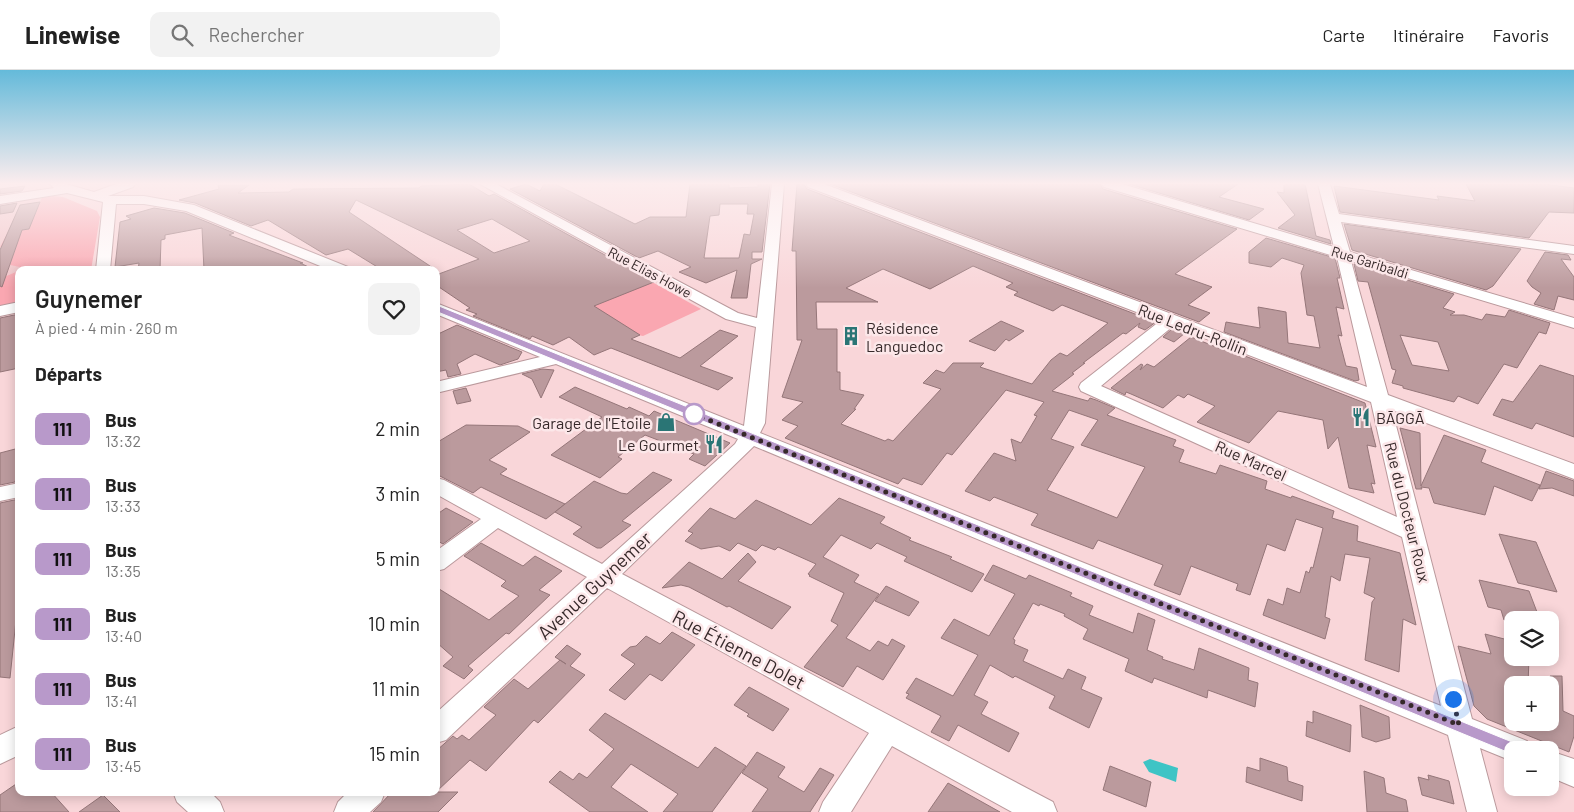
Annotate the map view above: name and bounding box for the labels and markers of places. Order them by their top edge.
place label: Résidence Languedoc [866,318,943,355]
building icon: Résidence Languedoc [840,325,862,347]
unlabelled marker [683,403,705,425]
restaurant icon: BĀGGĀ [1350,406,1372,428]
place label: BĀGGĀ [1376,408,1425,427]
shop icon: Garage de l'Etoile [655,411,677,433]
place label: Garage de l'Etoile [532,413,651,432]
restaurant icon: Le Gourmet [703,433,725,455]
place label: Le Gourmet [618,435,699,454]

